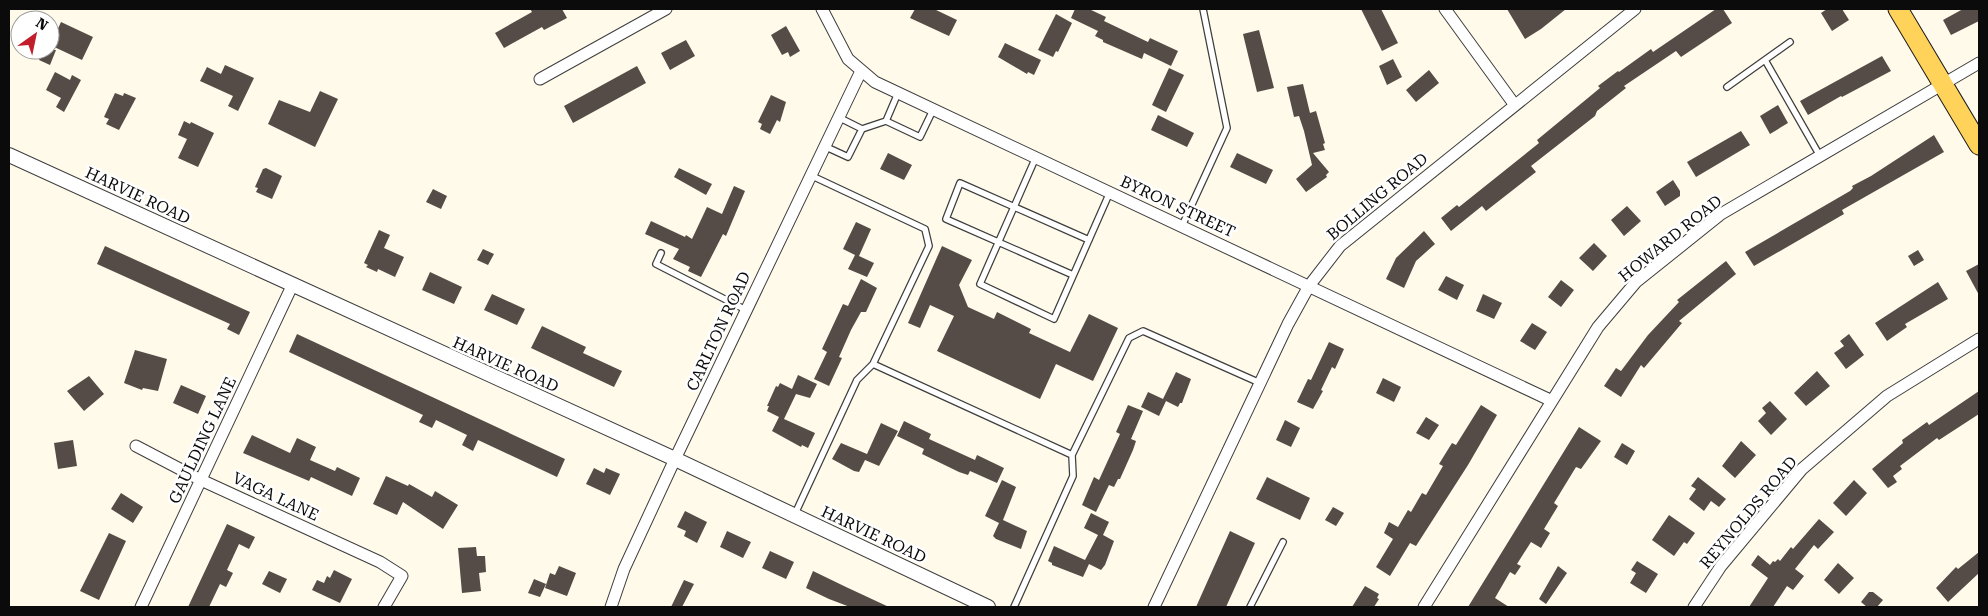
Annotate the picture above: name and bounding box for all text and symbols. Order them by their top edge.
north arrow [10,10,60,60]
text: N [33,14,51,34]
street label: BOLLING ROAD [1323,149,1431,244]
street label: HARVIE ROAD [82,163,193,228]
street label: BYRON STREET [1117,172,1238,241]
street label: HOWARD ROAD [1615,191,1726,286]
street label: CARLTON ROAD [682,268,754,394]
street label: HARVIE ROAD [450,333,562,396]
street label: GAULDING LANE [165,374,240,507]
street label: REYNOLDS ROAD [1696,452,1801,572]
street label: VAGA LANE [230,468,322,525]
street label: HARVIE ROAD [818,502,929,567]

